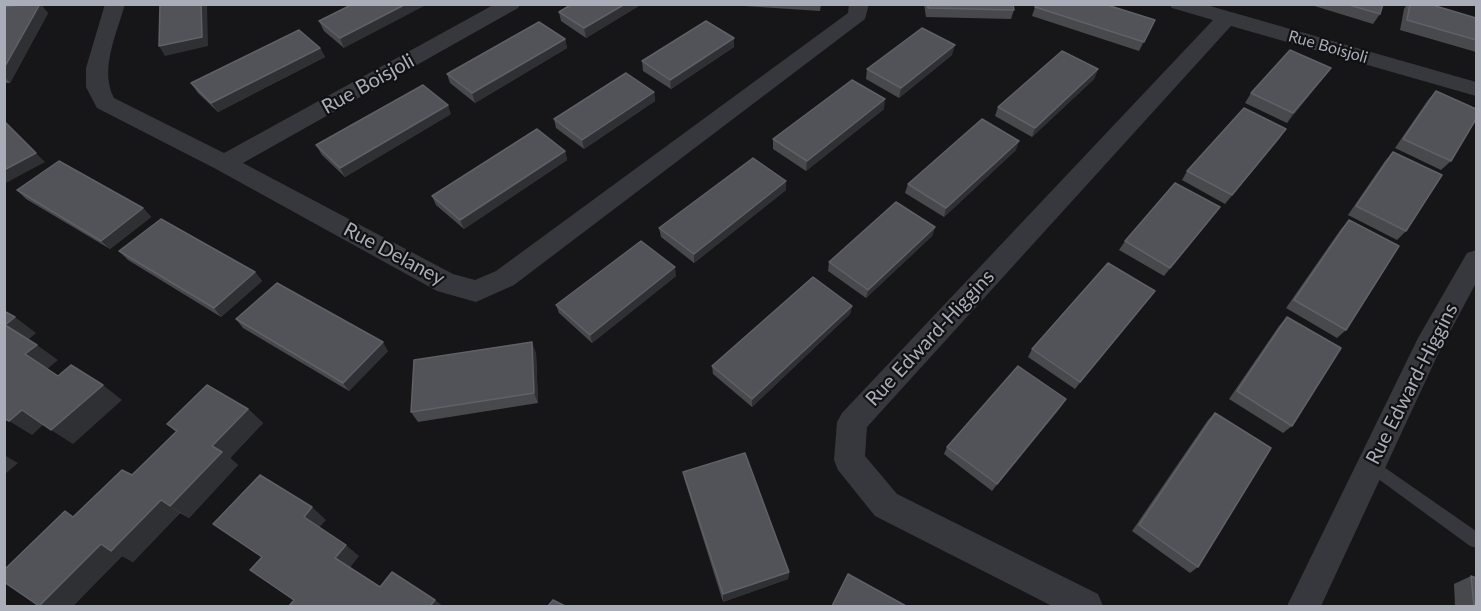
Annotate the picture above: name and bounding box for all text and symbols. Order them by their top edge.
street label: Rue Boisjoli [1286,27,1370,67]
street label: Rue Boisjoli [317,49,419,119]
street label: Rue Delaney [339,217,449,291]
street label: Rue Edward-Higgins [861,265,999,411]
street label: Rue Edward-Higgins [1361,299,1463,469]

